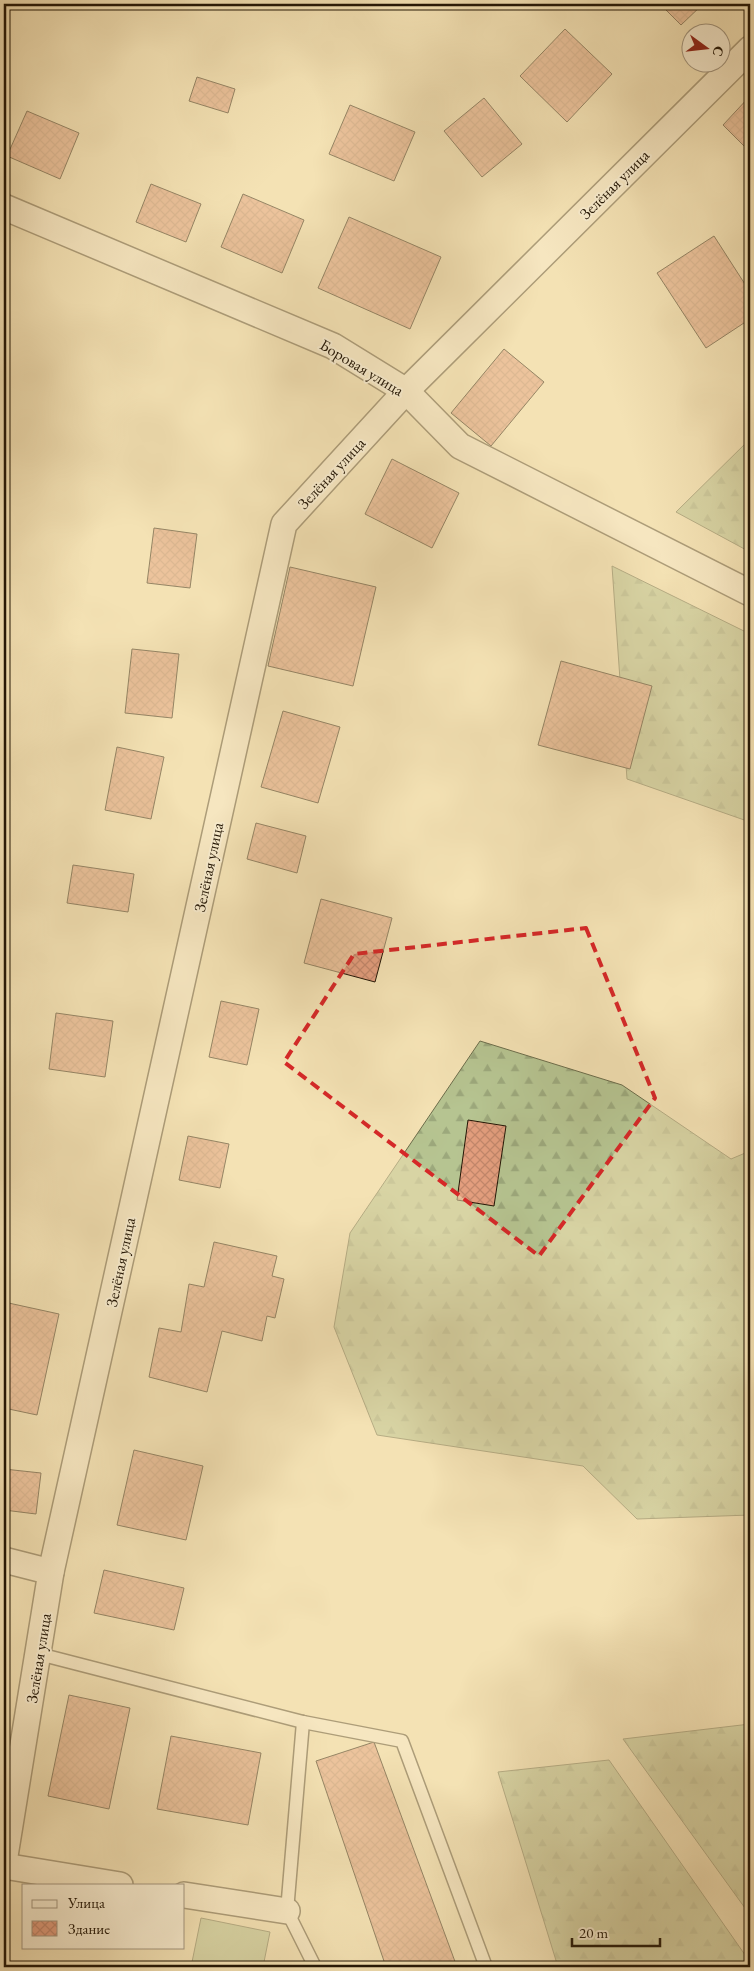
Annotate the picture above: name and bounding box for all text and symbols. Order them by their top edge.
north arrow [682,22,732,72]
text: С [709,44,729,59]
street label: Зелёная улица [575,144,654,224]
street label: Боровая улица [316,334,408,401]
street label: Зелёная улица [293,433,370,514]
street label: Зелёная улица [189,820,228,914]
street label: Зелёная улица [101,1215,140,1309]
street label: Зелёная улица [21,1611,56,1705]
legend [22,1884,185,1948]
text: Улица [67,1893,105,1912]
scale bar [572,1916,659,1948]
text: Здание [68,1919,110,1938]
text: 20 m [579,1923,608,1942]

